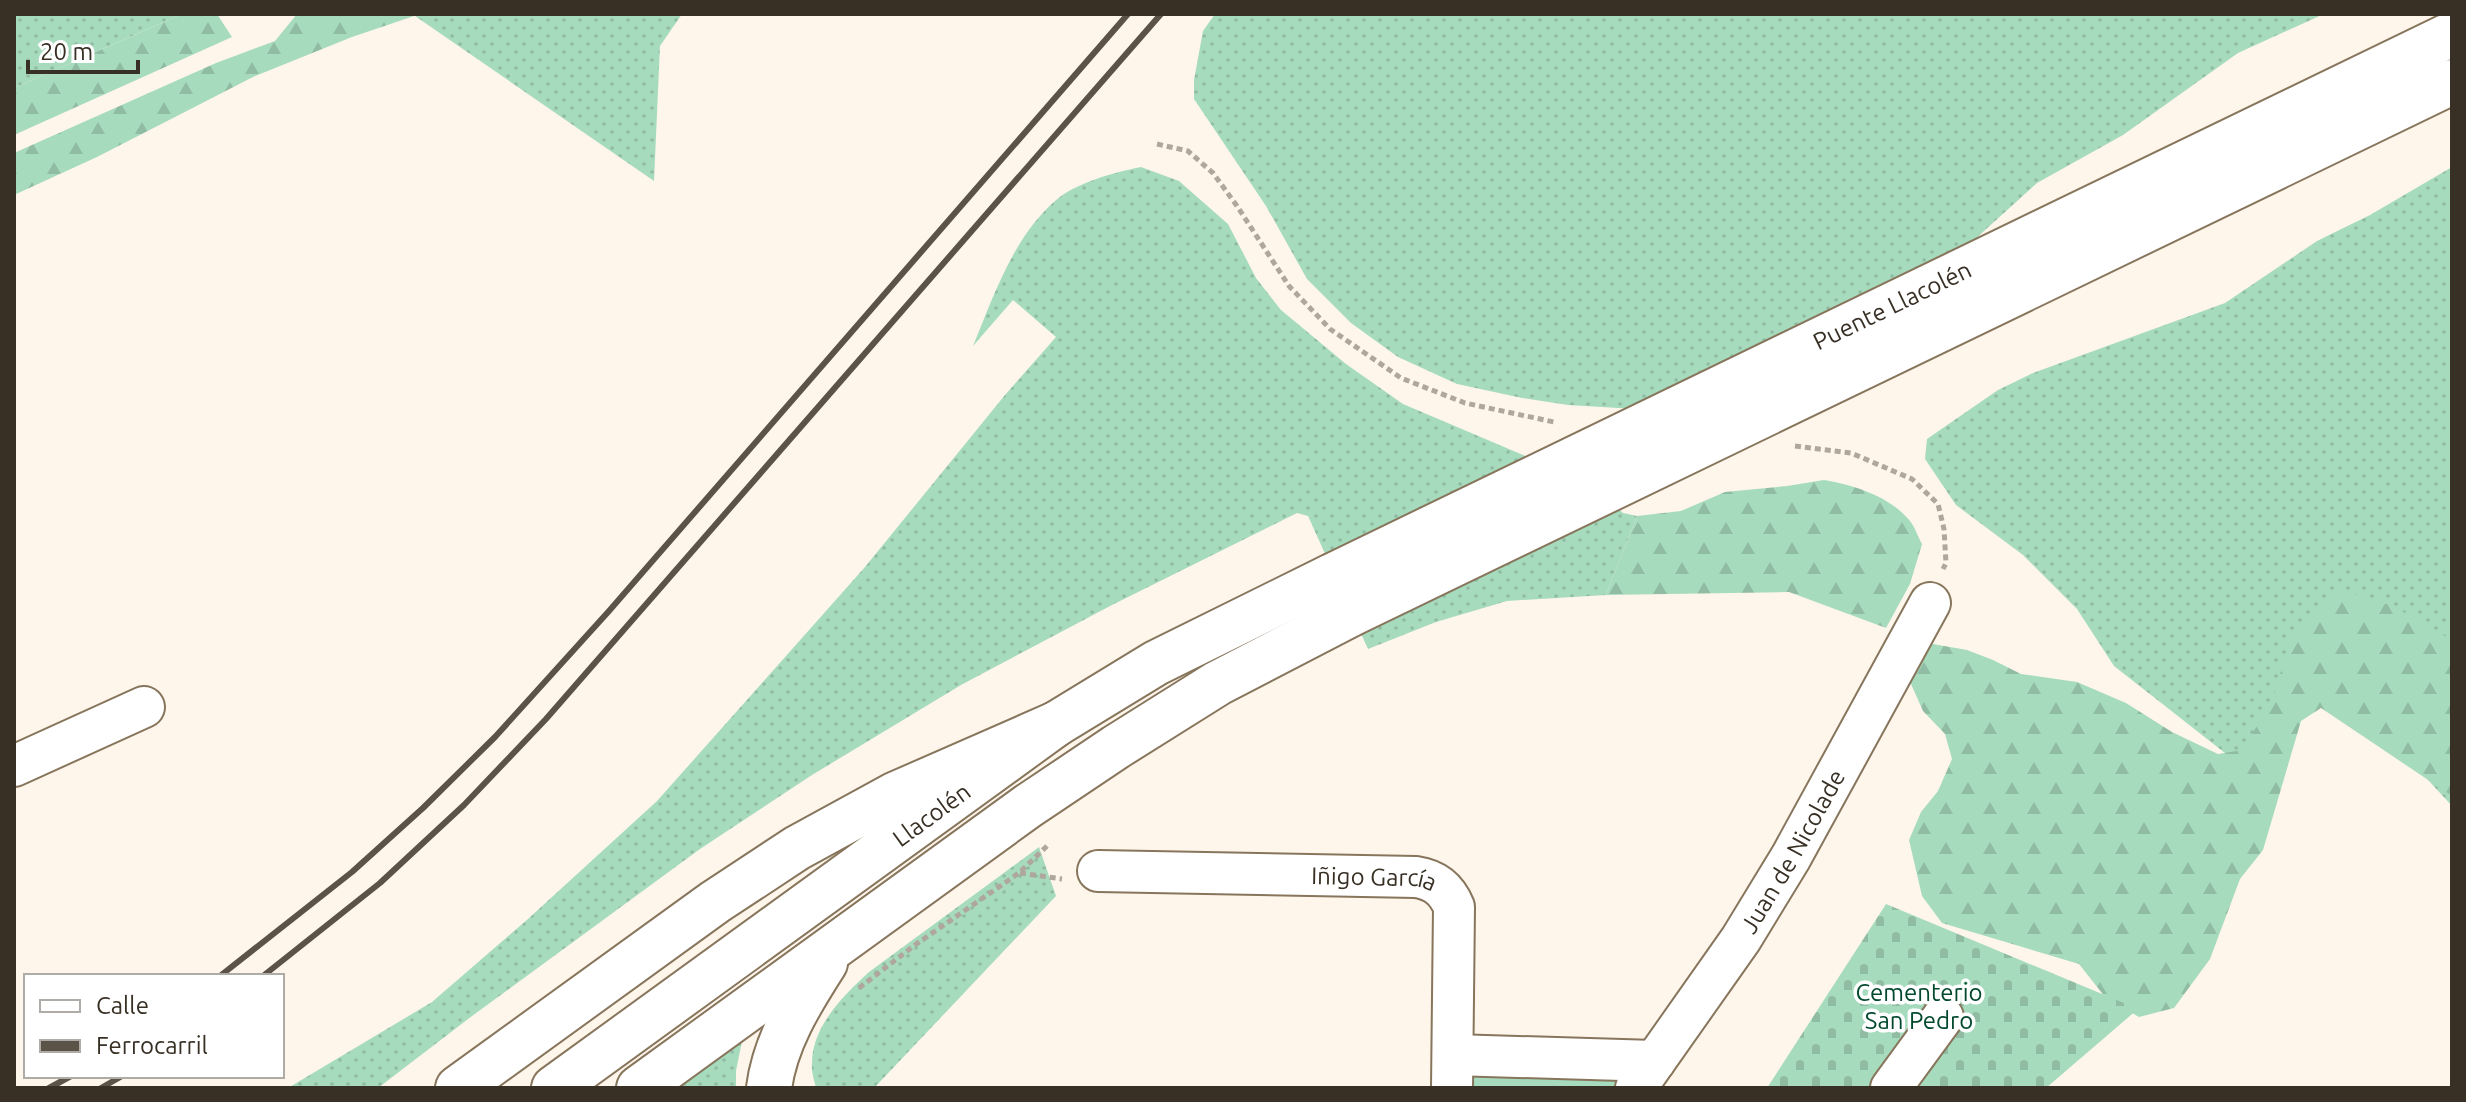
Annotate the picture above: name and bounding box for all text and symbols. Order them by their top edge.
scale bar [28,24,138,74]
text: 20 m [40,38,93,65]
street label: Puente Llacolén [1808,255,1975,355]
street label: Juan de Nicolade [1735,765,1850,938]
street label: Llacolén [887,777,975,852]
street label: Iñigo García [1311,862,1441,896]
legend [24,974,284,1078]
park label: Cementerio San Pedro [1855,979,1983,1034]
text: Calle [96,992,149,1019]
text: Ferrocarril [96,1032,208,1059]

